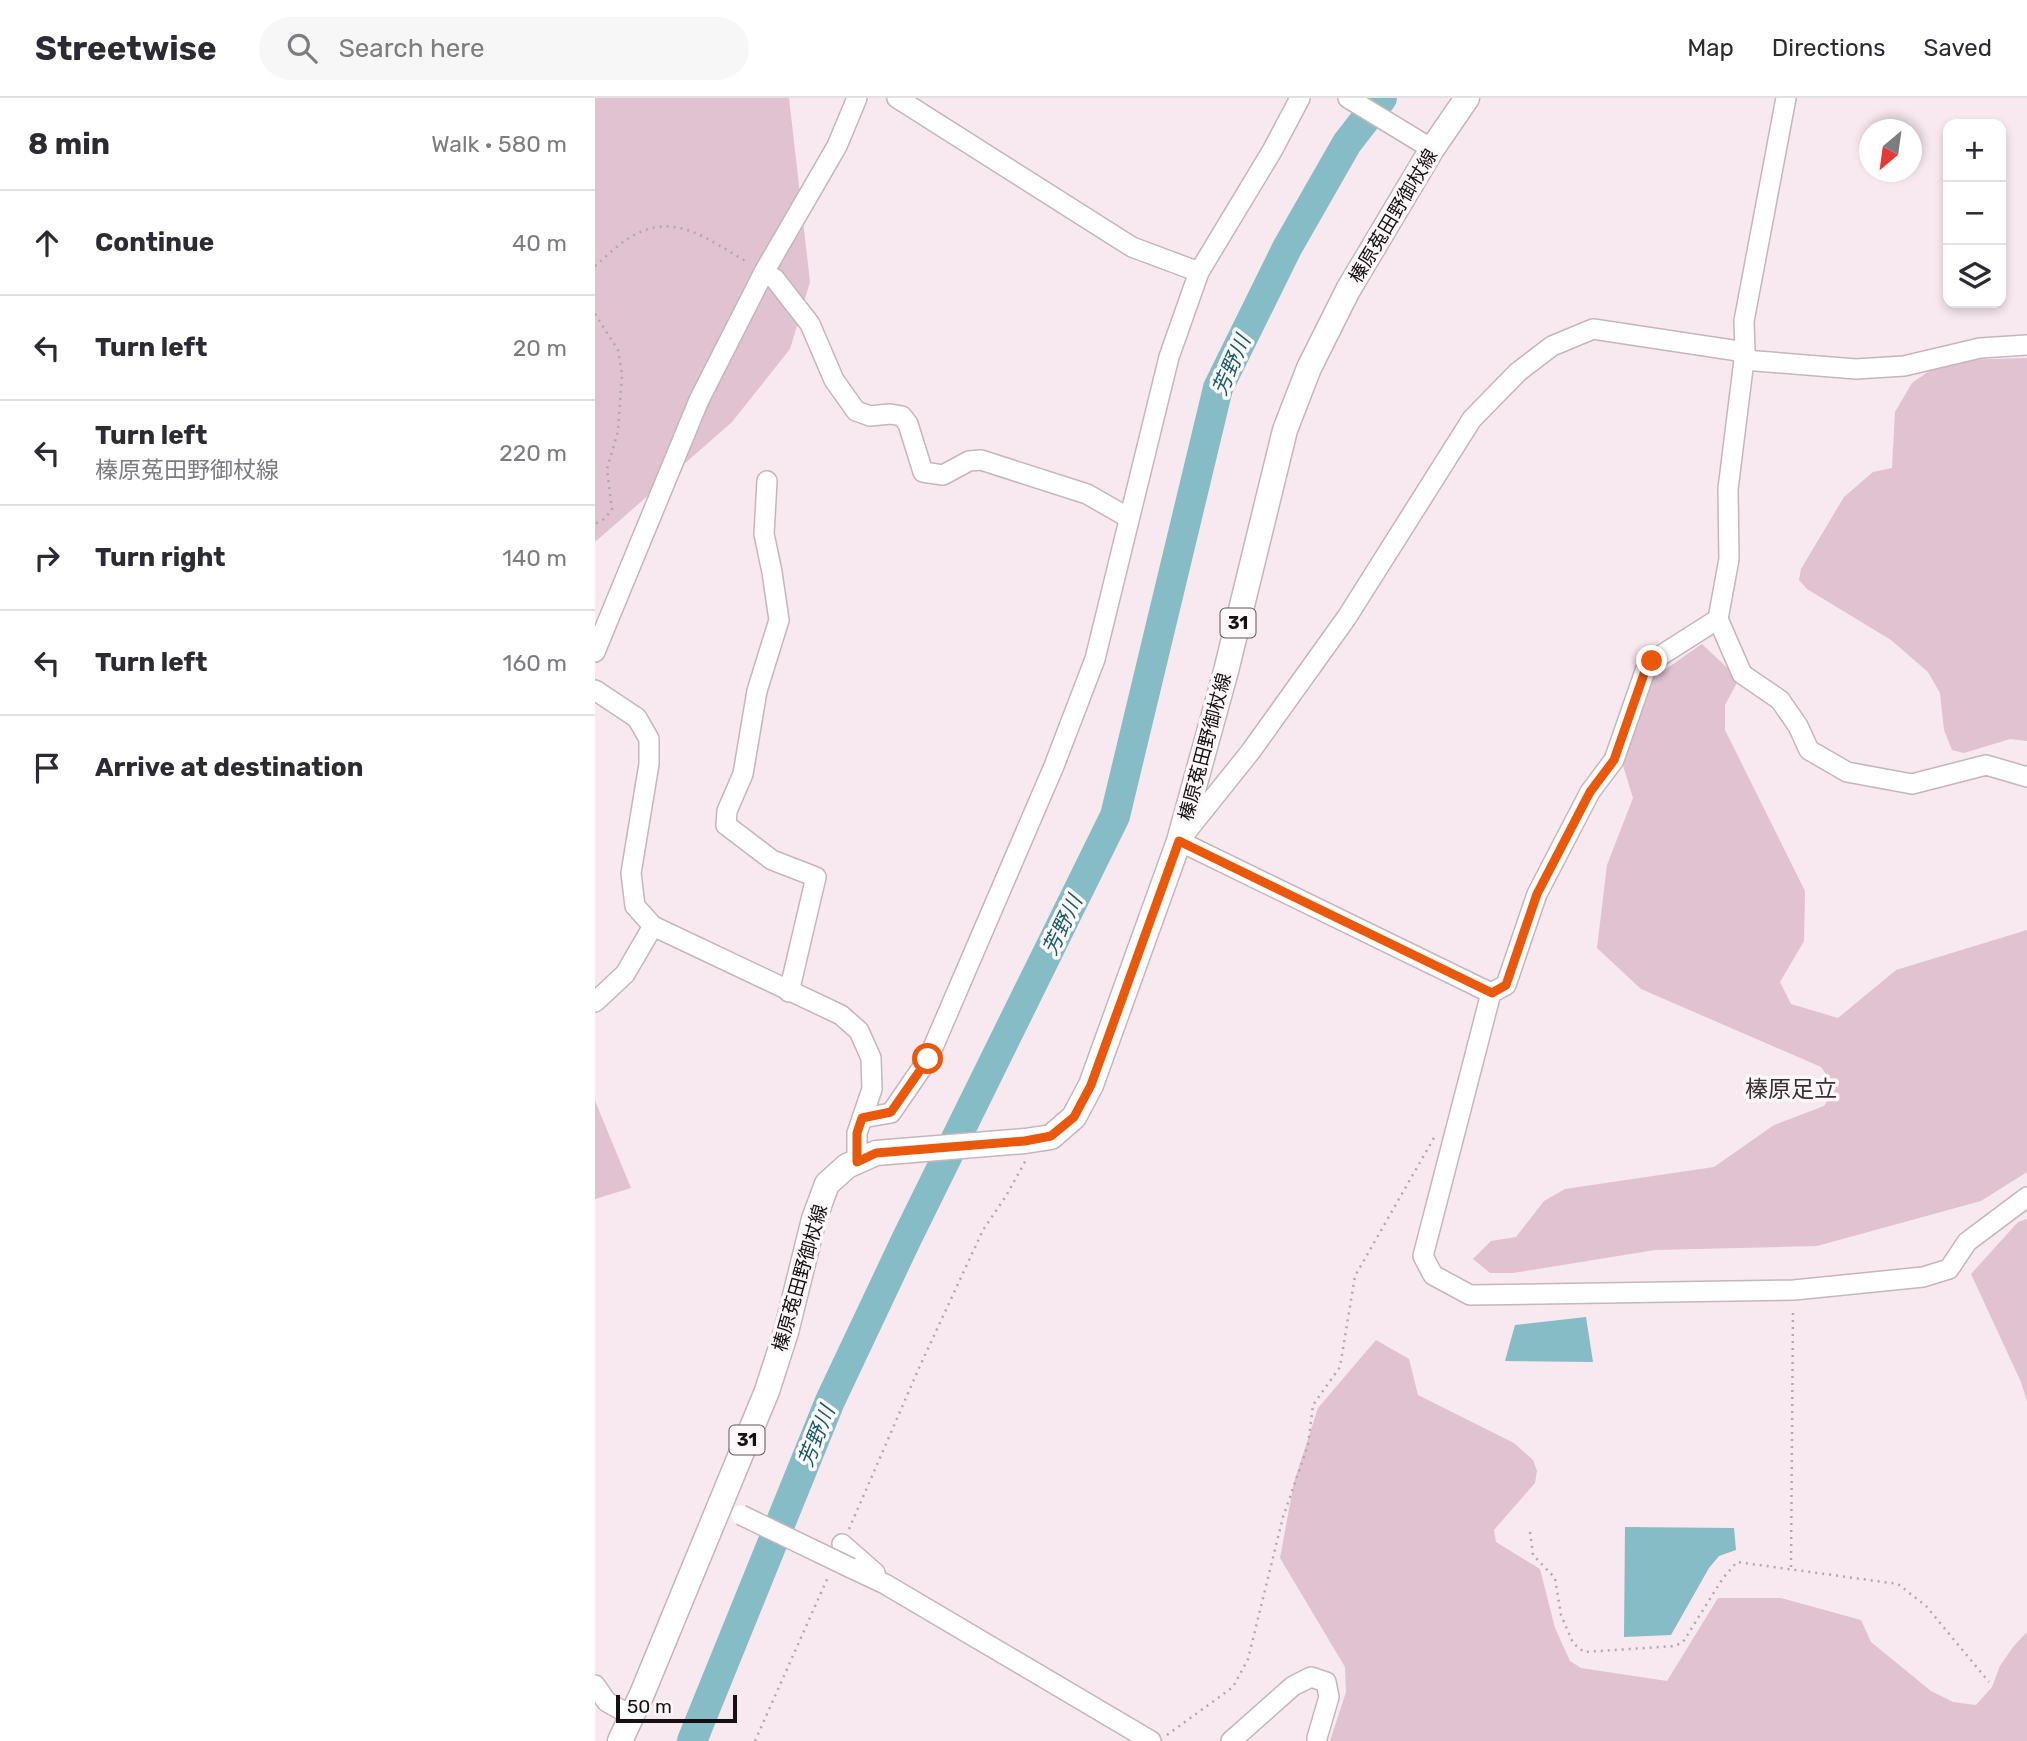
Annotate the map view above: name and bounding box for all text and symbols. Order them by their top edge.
search box [259,17,749,80]
text: Streetwise [35,29,217,68]
icon: search [283,29,321,67]
text: Search here [339,33,485,64]
text: Map [1687,34,1734,62]
text: Directions [1772,34,1885,62]
text: Saved [1923,34,1992,62]
north arrow [1859,119,1922,182]
map controls [1943,119,2006,308]
button: + [1943,119,2006,182]
text: 8 min [28,126,110,162]
text: Walk · 580 m [431,130,567,158]
street label: 榛原菟田野御杖線 [1344,145,1442,287]
button: − [1943,182,2006,245]
icon: ahead [28,224,66,262]
text: Continue [95,227,214,258]
text: 40 m [512,229,567,257]
button: layers [1943,245,2006,308]
icon: left [28,329,66,367]
water label: 芳野川 [1207,329,1256,399]
text: Turn left [95,332,207,363]
text: 20 m [513,334,567,362]
text: Turn left [95,420,207,451]
icon: left [28,434,66,472]
text: 220 m [499,439,567,467]
text: 榛原菟田野御杖線 [95,456,279,484]
icon: right [28,539,66,577]
text: Turn right [95,542,225,573]
text: 140 m [502,544,567,572]
road number: 31 [1221,608,1255,638]
icon: left [28,644,66,682]
route end [1636,645,1667,676]
text: Turn left [95,647,207,678]
text: 160 m [503,649,567,677]
street label: 榛原菟田野御杖線 [1174,671,1236,823]
icon: arrive [28,749,66,787]
text: Arrive at destination [95,752,363,783]
water label: 芳野川 [1037,889,1088,959]
route start [912,1043,943,1074]
district label: 榛原足立 [1745,1075,1837,1103]
street label: 榛原菟田野御杖線 [768,1202,832,1354]
water label: 芳野川 [793,1400,840,1470]
road number: 31 [729,1426,765,1455]
scale bar [616,1692,737,1724]
text: 50 m [627,1695,672,1718]

